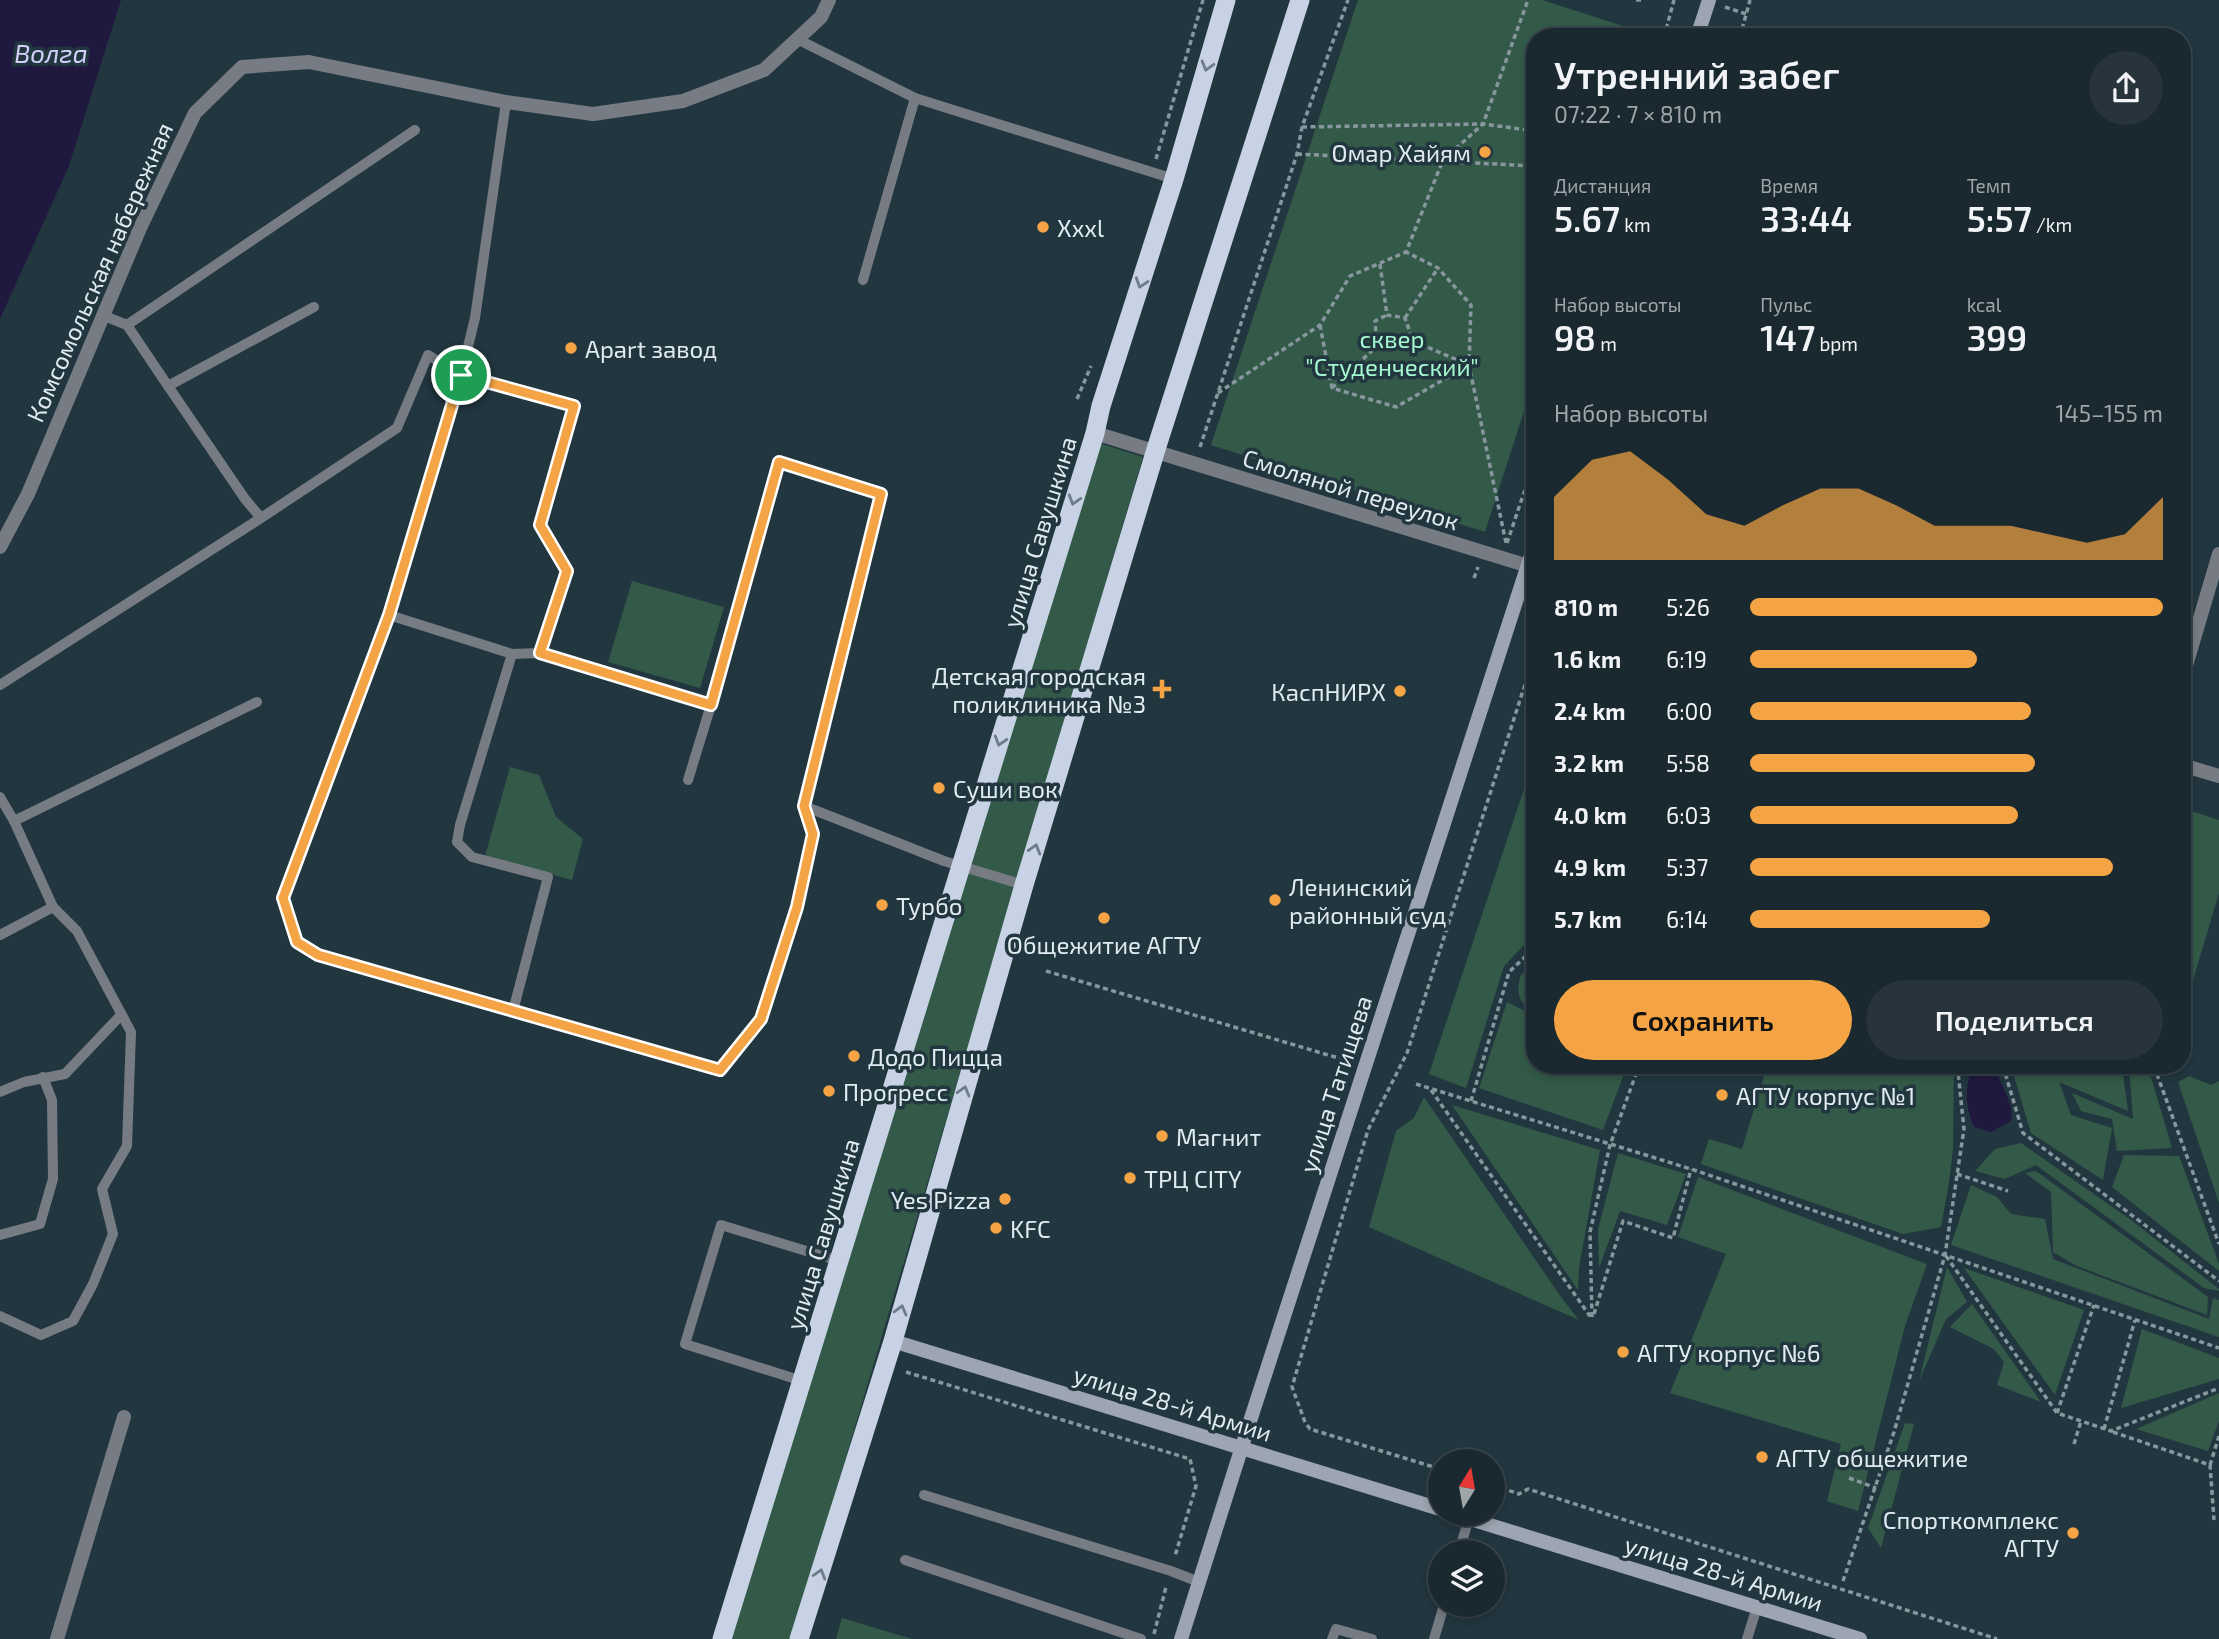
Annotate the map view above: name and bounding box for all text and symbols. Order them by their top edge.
water label: Волга [14,37,88,68]
text: Утренний забег [1554,51,1840,97]
button: share [2089,51,2163,125]
one-way arrow [1201,59,1216,71]
text: 07:22 · 7 × 810 m [1554,100,1722,128]
street label: Комсомольская набережная [20,118,178,426]
place label: Омар Хайям [1331,138,1471,167]
marker: Омар Хайям [1477,144,1493,160]
text: Дистанция [1554,174,1651,197]
text: Время [1760,174,1818,197]
text: Темп [1967,174,2011,197]
text: 5.67 [1554,197,1620,239]
text: 33:44 [1760,197,1852,239]
text: 5:57 [1967,197,2032,239]
place label: Xxxl [1057,213,1104,242]
text: km [1620,213,1651,236]
text: /km [2032,213,2072,236]
marker: Xxxl [1035,219,1051,235]
one-way arrow [1134,277,1149,289]
text: Набор высоты [1554,293,1681,316]
text: Пульс [1760,293,1812,316]
text: kcal [1967,293,2001,316]
text: 98 [1554,316,1596,358]
text: 147 [1760,316,1815,358]
text: 399 [1967,316,2027,358]
park label: сквер "Студенческий" [1305,324,1479,382]
text: m [1596,332,1617,355]
text: bpm [1815,332,1858,355]
place label: Apart завод [585,334,717,363]
marker: Apart завод [563,340,579,356]
pin [431,345,491,405]
icon: arrive [442,356,480,394]
text: Набор высоты [1554,399,1708,427]
text: 145–155 m [2055,399,2163,427]
street label: улица Савушкина [996,433,1083,632]
street label: Смоляной переулок [1239,442,1463,537]
one-way arrow [1068,494,1082,506]
text: 810 m [1554,593,1618,621]
text: 5:26 [1666,593,1710,621]
text: 1.6 km [1554,645,1621,673]
text: 6:19 [1666,645,1707,673]
place label: Детская городская поликлиника №3 [932,661,1146,718]
place label: КаспНИРХ [1271,677,1386,706]
marker: Детская городская поликлиника №3 [1152,679,1172,699]
marker: КаспНИРХ [1392,683,1408,699]
text: 2.4 km [1554,697,1626,725]
text: 6:00 [1666,697,1712,725]
one-way arrow [993,735,1008,747]
text: 3.2 km [1554,749,1624,777]
text: 5:58 [1666,749,1710,777]
place label: Суши вок [953,774,1058,804]
marker: Суши вок [931,780,947,796]
text: 4.0 km [1554,801,1627,829]
text: 6:03 [1666,801,1711,829]
one-way arrow [1026,843,1041,855]
text: 4.9 km [1554,853,1626,881]
text: 5:37 [1666,853,1708,881]
place label: Ленинский районный суд [1289,872,1446,930]
place label: Турбо [896,891,963,921]
marker: Ленинский районный суд [1267,892,1283,908]
marker: Турбо [874,897,890,913]
text: 5.7 km [1554,905,1622,933]
text: 6:14 [1666,905,1708,933]
marker: Общежитие АГТУ [1096,910,1112,926]
place label: Общежитие АГТУ [1007,930,1202,959]
button: Сохранить [1554,980,1852,1060]
button: Поделиться [1866,980,2163,1060]
street label: улица Татищева [1293,992,1378,1177]
place label: Додо Пицца [868,1042,1003,1071]
marker: Додо Пицца [846,1048,862,1064]
place label: Прогресс [843,1077,948,1106]
place label: АГТУ корпус №1 [1736,1081,1915,1111]
marker: Прогресс [821,1083,837,1099]
one-way arrow [956,1085,971,1097]
marker: АГТУ корпус №1 [1714,1087,1730,1103]
place label: Магнит [1176,1122,1261,1151]
marker: Магнит [1154,1128,1170,1144]
street label: улица Савушкина [779,1135,866,1334]
place label: ТРЦ CITY [1144,1164,1242,1193]
marker: ТРЦ CITY [1122,1170,1138,1186]
place label: Yes Pizza [891,1185,991,1214]
marker: Yes Pizza [997,1191,1013,1207]
place label: KFC [1010,1214,1051,1243]
marker: KFC [988,1220,1004,1236]
one-way arrow [893,1304,907,1316]
place label: АГТУ корпус №6 [1637,1338,1821,1368]
marker: АГТУ корпус №6 [1615,1344,1631,1360]
street label: улица 28-й Армии [1070,1359,1276,1448]
place label: АГТУ общежитие [1776,1443,1968,1472]
north arrow [1428,1449,1505,1526]
map controls [1428,1449,1505,1617]
marker: АГТУ общежитие [1754,1449,1770,1465]
place label: Спорткомплекс АГТУ [1883,1505,2059,1562]
marker: Спорткомплекс АГТУ [2065,1525,2081,1541]
street label: улица 28-й Армии [1621,1529,1827,1618]
button: layers [1428,1540,1505,1617]
one-way arrow [811,1568,826,1580]

